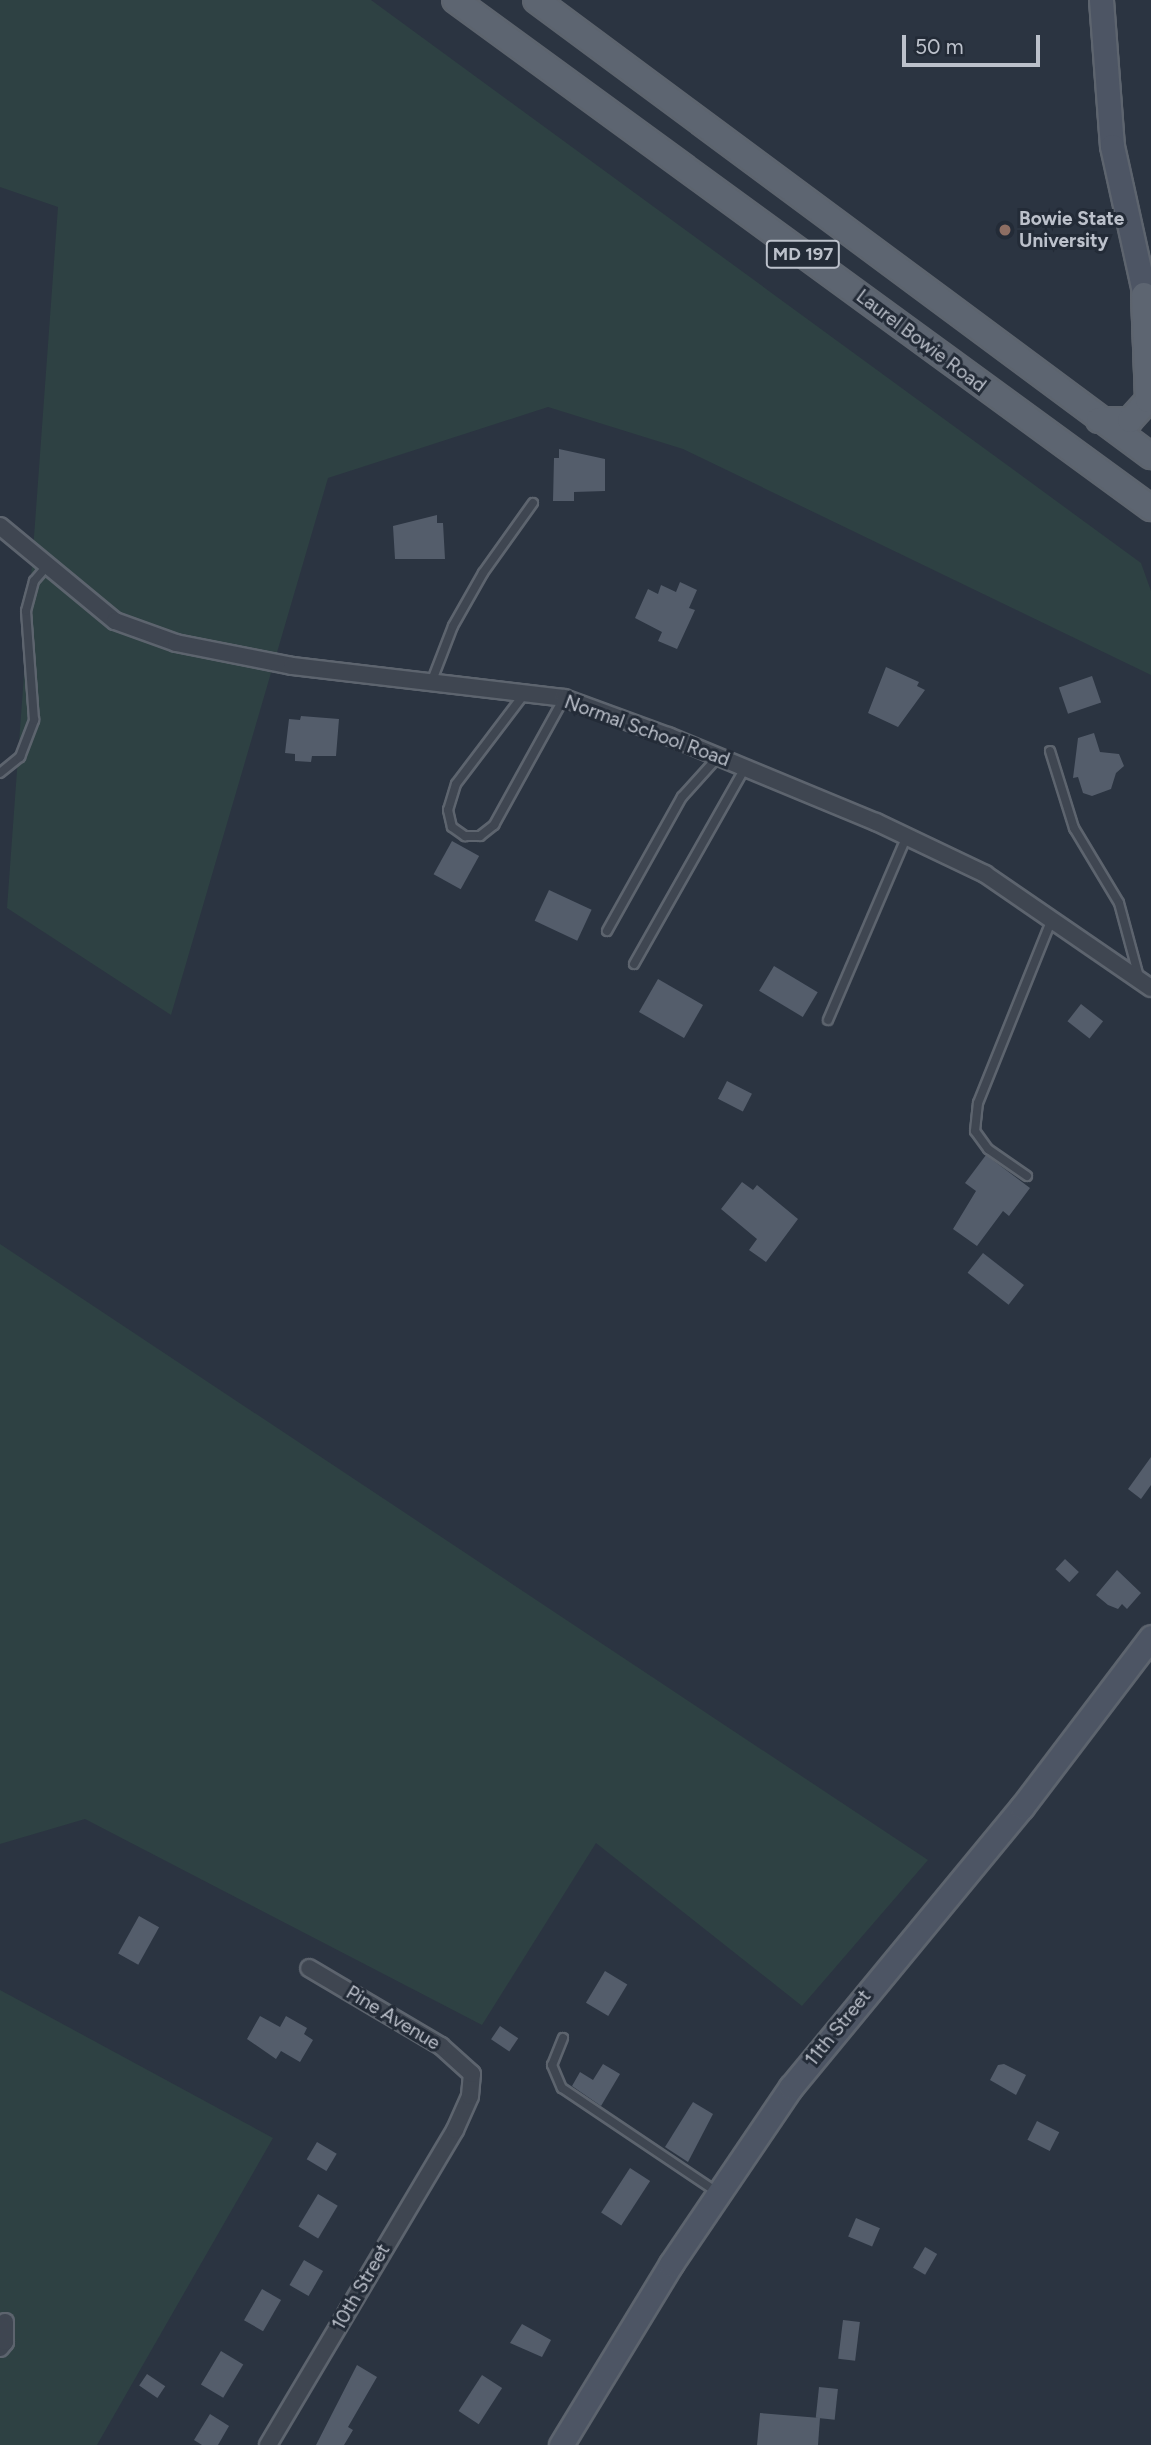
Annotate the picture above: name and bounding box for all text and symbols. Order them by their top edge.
scale bar [906,21,1044,65]
text: 50 m [915,34,964,59]
place label: Bowie State University [1019,208,1124,252]
marker: Bowie State University [997,222,1013,238]
road number: MD 197 [764,240,842,268]
street label: Laurel Bowie Road [852,285,990,397]
street label: Normal School Road [561,691,733,771]
street label: Pine Avenue [342,1981,444,2055]
street label: 11th Street [800,1985,876,2071]
street label: 10th Street [327,2240,395,2334]

